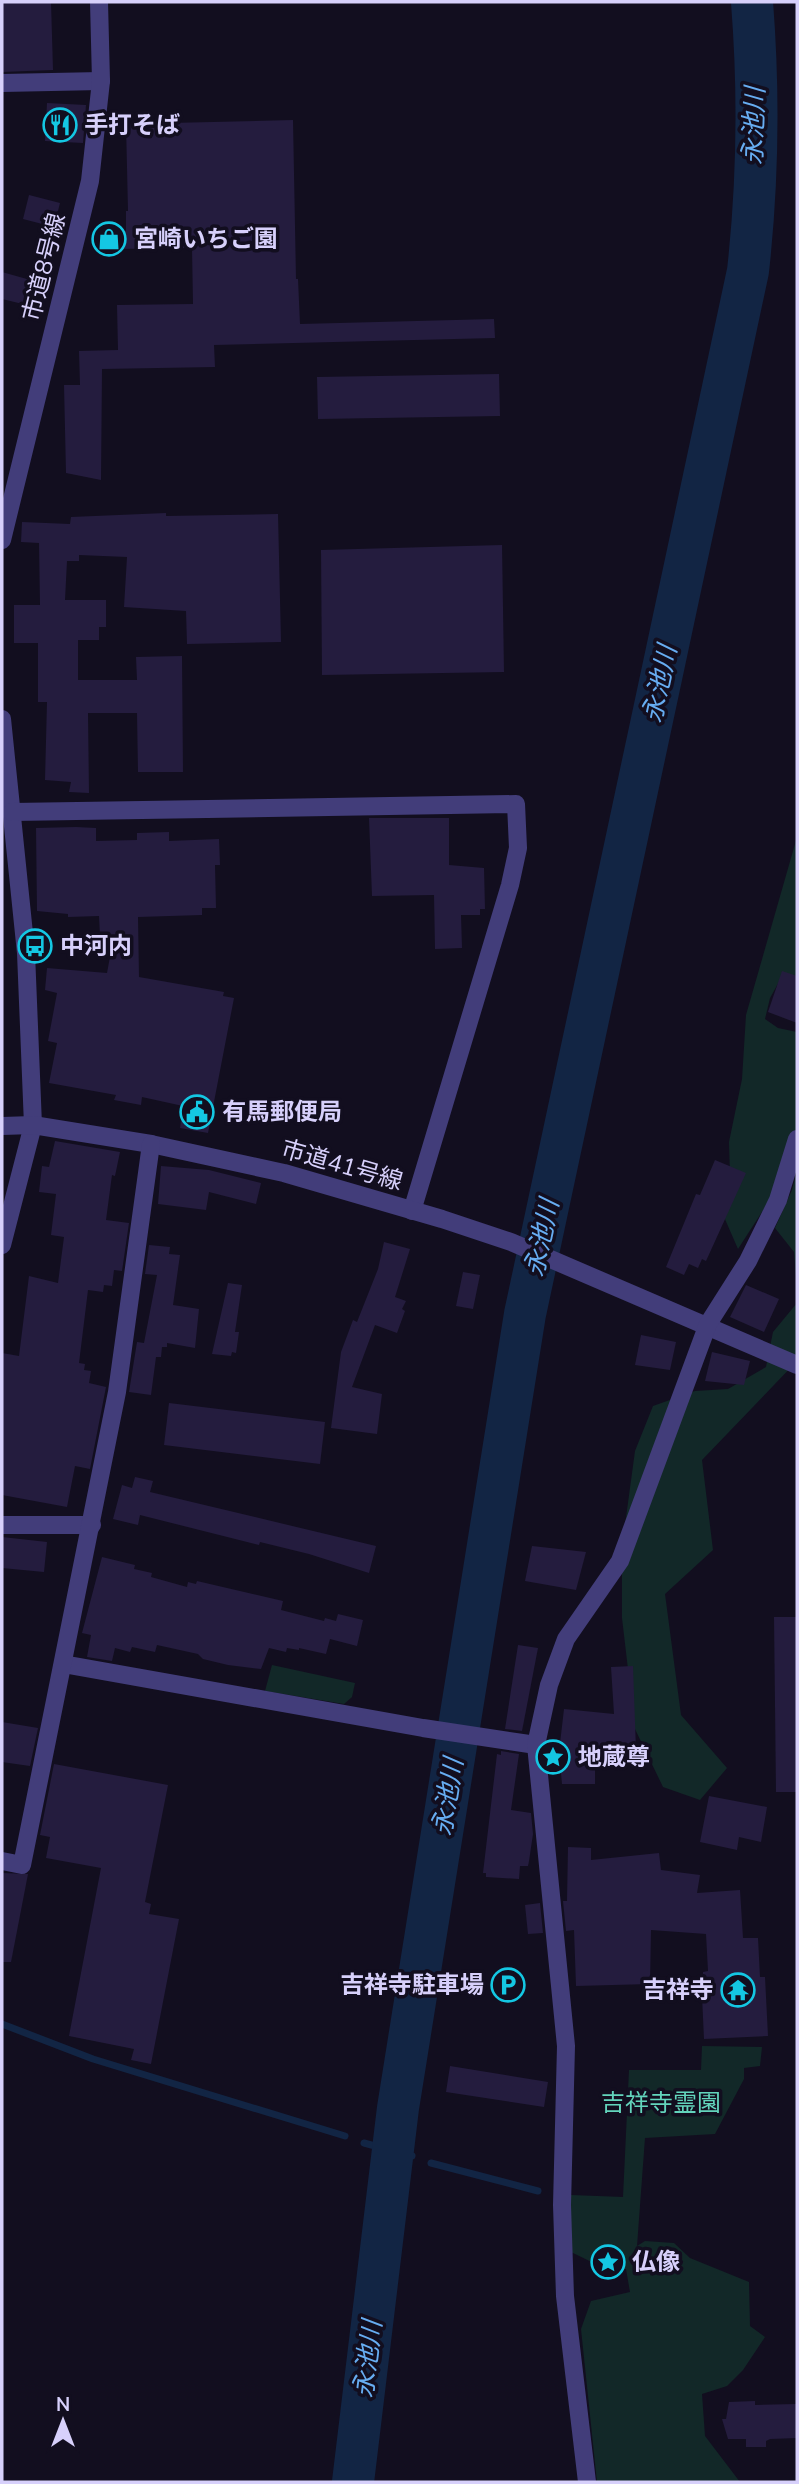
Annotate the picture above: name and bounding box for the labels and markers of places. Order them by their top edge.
restaurant icon: 手打そば [41,106,79,144]
place label: 手打そば [84,109,180,141]
shop icon: 宮崎いちご園 [90,220,128,258]
place label: 宮崎いちご園 [134,223,278,255]
bus stop icon: 中河内 [16,927,54,965]
place label: 中河内 [60,930,132,962]
public building icon: 有馬郵便局 [178,1093,216,1131]
place label: 有馬郵便局 [222,1096,342,1128]
place icon: 地蔵尊 [534,1738,572,1776]
place label: 地蔵尊 [578,1741,650,1773]
parking icon: 吉祥寺駐車場 [489,1966,527,2004]
place label: 吉祥寺駐車場 [340,1969,484,2001]
temple icon: 吉祥寺 [719,1971,757,2009]
place label: 吉祥寺 [642,1974,714,2006]
place icon: 仏像 [589,2243,627,2281]
place label: 仏像 [632,2246,680,2278]

